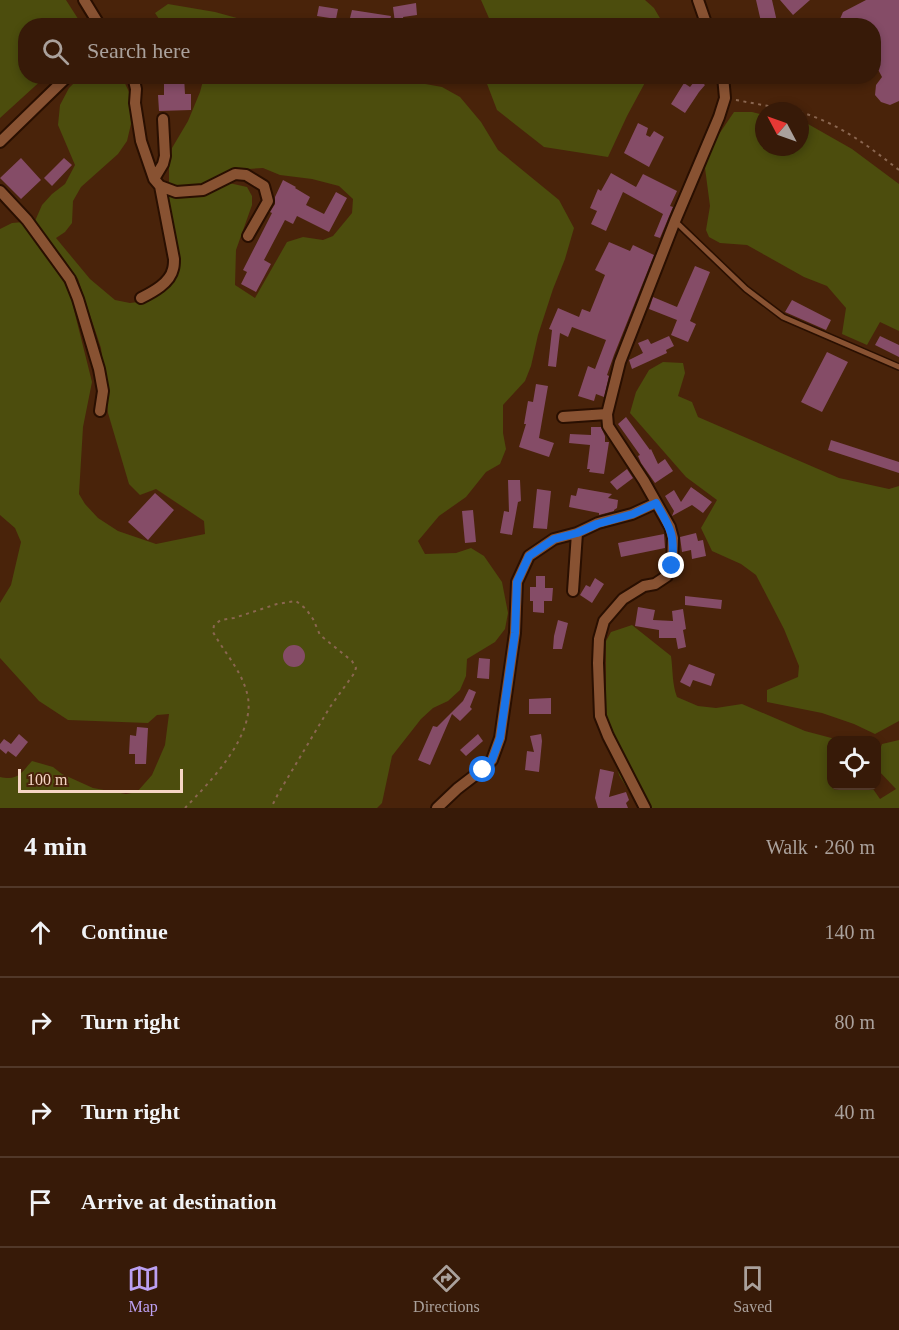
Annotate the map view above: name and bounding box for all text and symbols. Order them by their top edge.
search box [18,18,881,84]
icon: search [39,35,72,68]
text: Search here [87,38,190,63]
north arrow [755,102,809,156]
route end [658,552,684,578]
map controls [827,736,881,790]
button: locate [827,736,881,790]
route start [469,756,495,782]
scale bar [18,766,183,794]
text: 100 m [27,771,67,788]
text: 4 min [24,832,87,861]
text: Walk · 260 m [766,836,875,858]
icon: ahead [24,916,57,949]
text: Continue [81,919,168,944]
text: 140 m [824,921,875,943]
icon: right [24,1006,57,1039]
text: Turn right [81,1009,180,1034]
text: 80 m [834,1011,875,1033]
icon: right [24,1096,57,1129]
text: Turn right [81,1099,180,1124]
text: 40 m [834,1101,875,1123]
icon: arrive [24,1186,57,1219]
text: Arrive at destination [81,1189,277,1214]
tab: Map [127,1262,160,1316]
tab: Directions [413,1262,480,1316]
tab: Saved [733,1262,772,1316]

